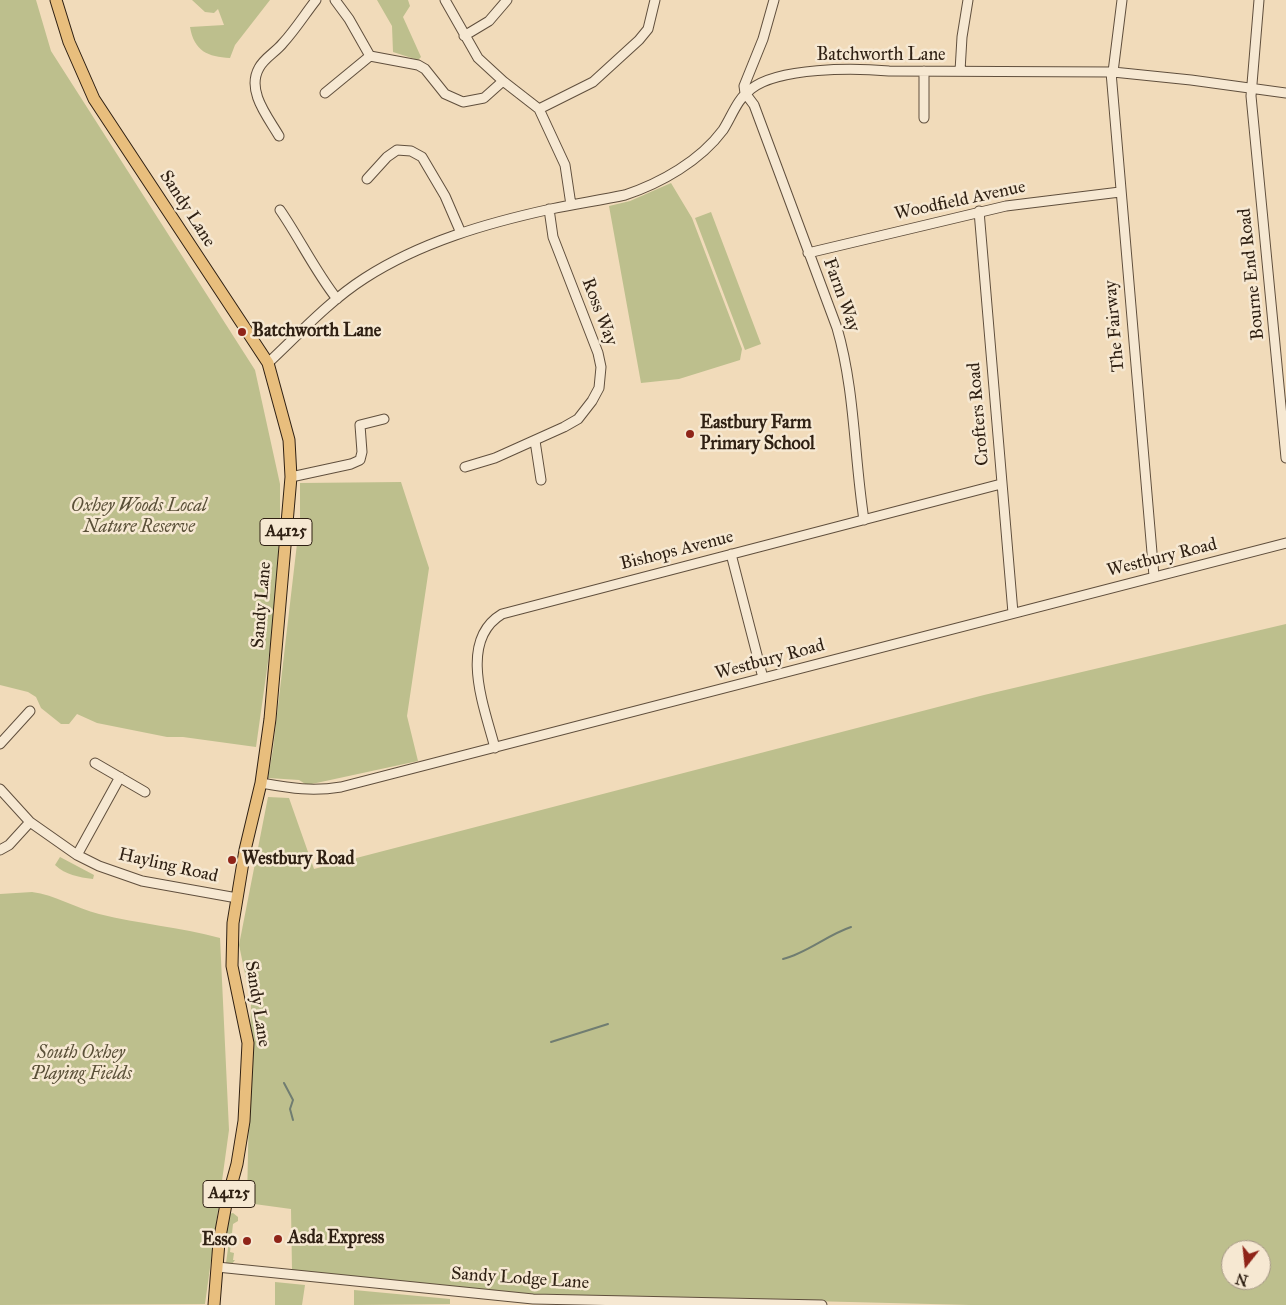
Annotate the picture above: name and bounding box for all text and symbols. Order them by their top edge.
street label: Batchworth Lane [816,45,946,67]
street label: Sandy Lane [154,167,220,251]
street label: Woodfield Avenue [892,177,1028,225]
street label: Bourne End Road [1234,207,1270,341]
street label: Farm Way [818,255,864,335]
street label: Ross Way [576,275,622,349]
street label: The Fairway [1100,279,1130,373]
place label: Batchworth Lane [252,321,381,343]
marker: Batchworth Lane [236,326,248,338]
street label: Crofters Road [964,361,994,467]
place label: Eastbury Farm Primary School [700,413,815,456]
marker: Eastbury Farm Primary School [684,428,696,440]
park label: Oxhey Woods Local Nature Reserve [71,496,207,538]
road number: A4125 [260,518,312,546]
street label: Bishops Avenue [618,526,736,576]
street label: Westbury Road [1105,534,1219,582]
street label: Sandy Lane [247,561,277,649]
street label: Westbury Road [713,635,827,685]
street label: Hayling Road [116,844,220,888]
place label: Westbury Road [242,849,354,871]
marker: Westbury Road [226,854,238,866]
street label: Sandy Lane [240,959,274,1049]
park label: South Oxhey Playing Fields [30,1043,132,1086]
road number: A4125 [203,1180,255,1208]
place label: Asda Express [288,1228,384,1250]
place label: Esso [202,1230,237,1252]
marker: Asda Express [272,1233,284,1245]
marker: Esso [241,1235,253,1247]
north arrow [1221,1240,1271,1290]
street label: Sandy Lodge Lane [450,1263,590,1295]
text: N [1234,1269,1250,1289]

